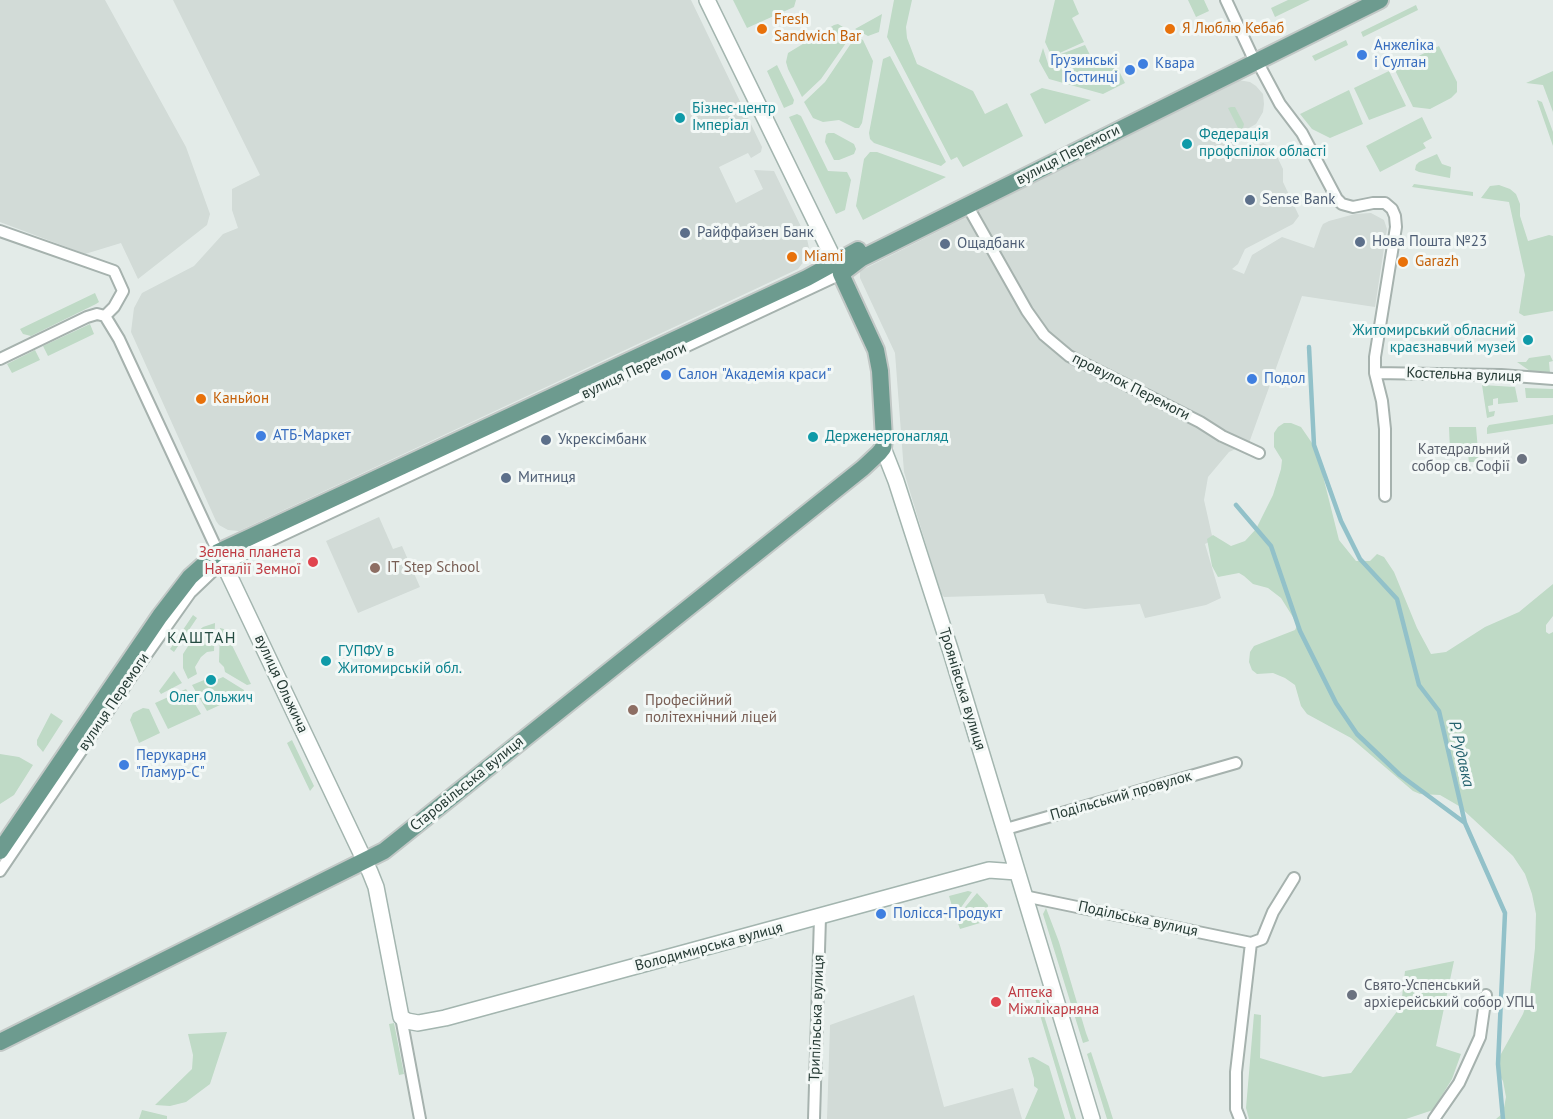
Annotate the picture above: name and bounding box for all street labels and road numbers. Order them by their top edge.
street label: вулиця Перемоги [1013,121,1123,189]
street label: вулиця Перемоги [579,339,689,403]
street label: провулок Перемоги [1069,349,1193,425]
street label: Костельна вулиця [1406,364,1522,386]
street label: Троянівська вулиця [935,626,989,752]
street label: вулиця Ольжича [250,632,312,736]
street label: вулиця Перемоги [75,650,153,754]
street label: Старовільська вулиця [407,733,527,835]
street label: Подільський провулок [1048,767,1194,825]
street label: Подільська вулиця [1076,898,1200,940]
street label: Володимирська вулиця [633,919,785,975]
street label: Трипільська вулиця [806,954,828,1082]

